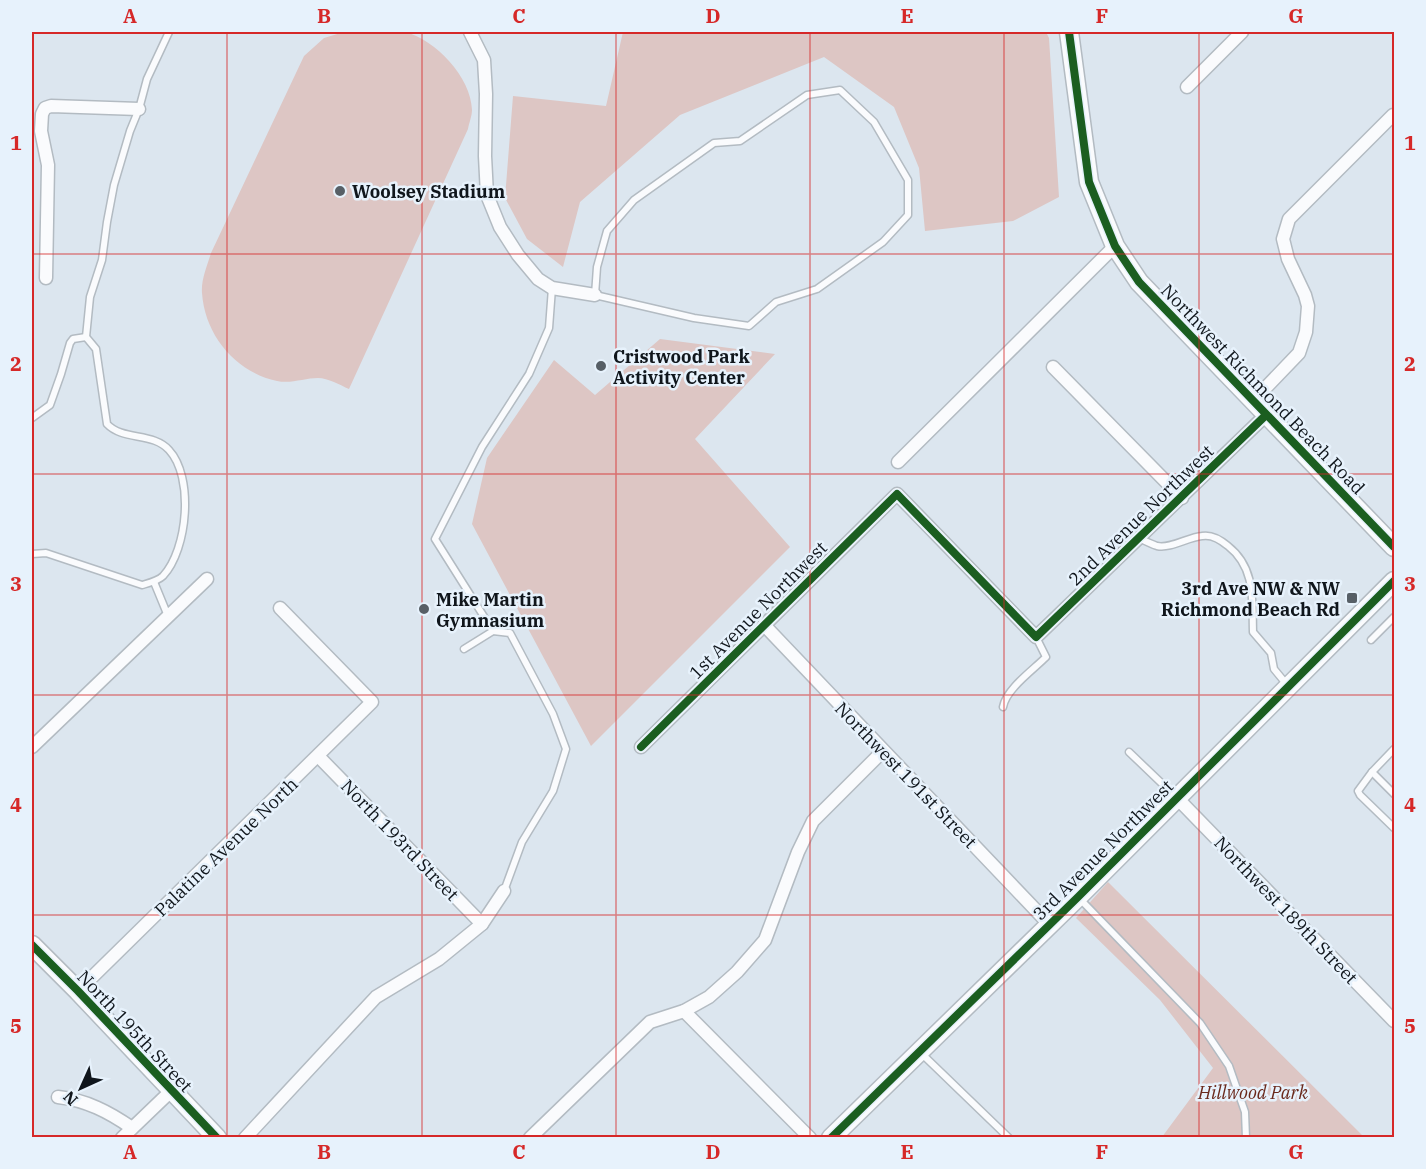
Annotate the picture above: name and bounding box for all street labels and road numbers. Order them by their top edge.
street label: Northwest Richmond Beach Road [1156,279,1370,499]
street label: 2nd Avenue Northwest [1064,440,1218,590]
street label: 1st Avenue Northwest [684,536,832,684]
street label: Northwest 191st Street [830,697,982,853]
street label: Palatine Avenue North [150,773,302,921]
street label: North 193rd Street [336,774,464,906]
street label: 3rd Avenue Northwest [1028,775,1178,925]
street label: Northwest 189th Street [1209,831,1363,989]
street label: North 195th Street [72,965,198,1097]

